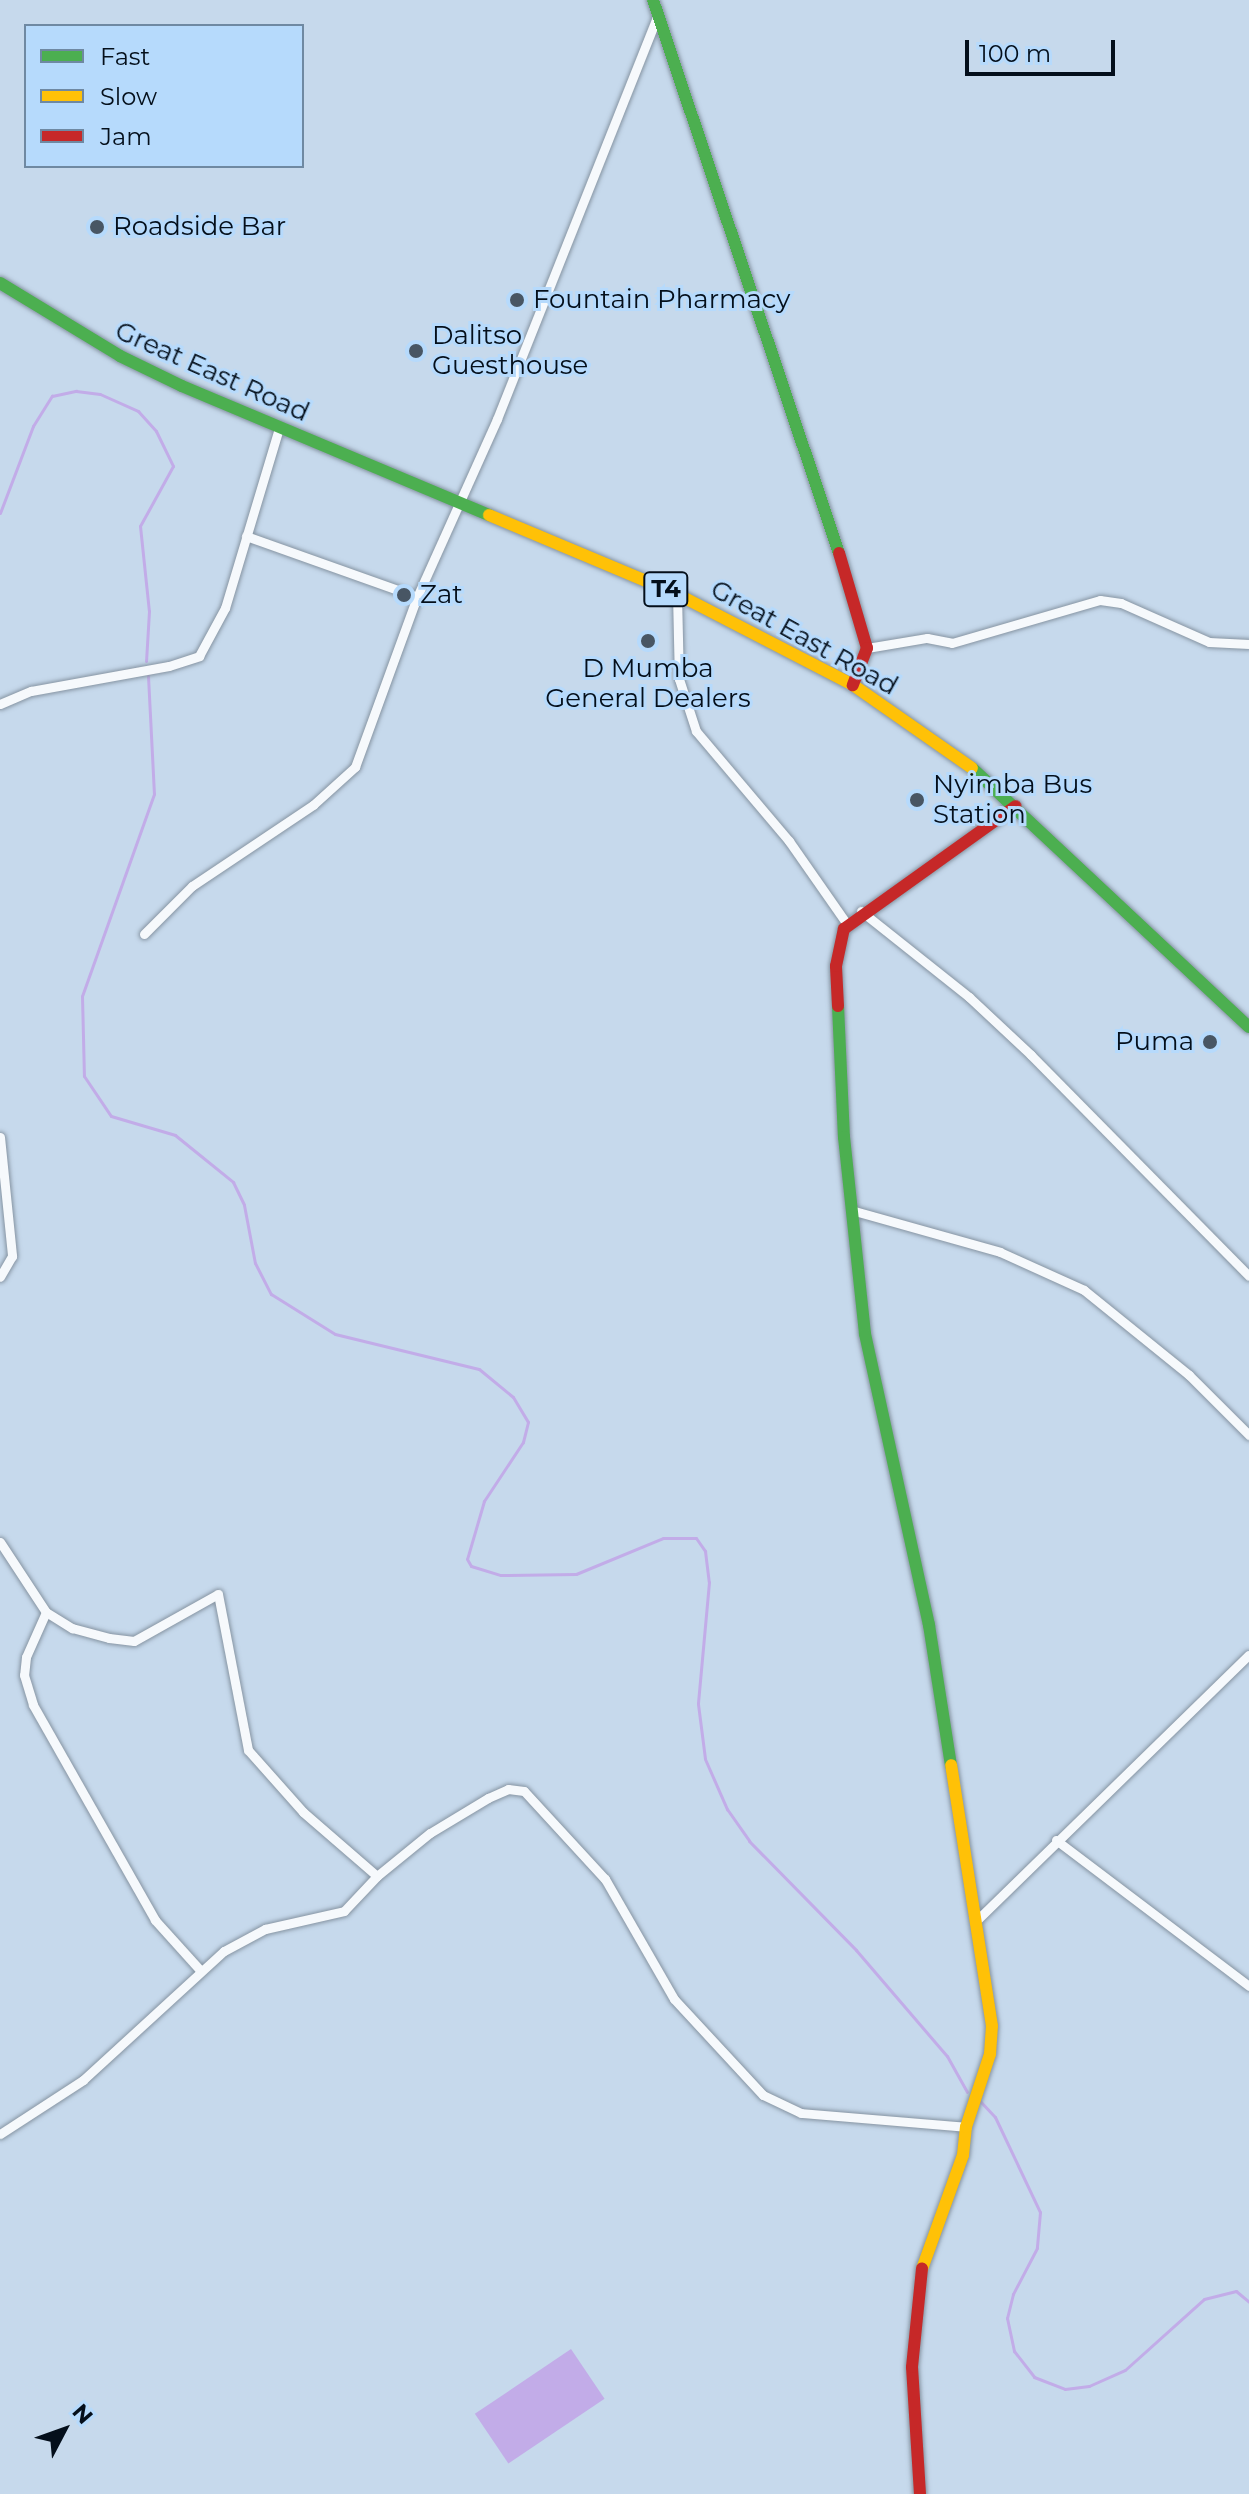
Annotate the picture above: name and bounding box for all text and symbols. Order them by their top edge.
legend [24,24,304,168]
scale bar [969,24,1119,74]
text: 100 m [979,39,1051,68]
text: Fast [100,42,150,71]
text: Slow [100,82,157,111]
text: Jam [100,122,152,151]
place label: Roadside Bar [113,211,286,243]
marker: Roadside Bar [88,218,106,236]
place label: Fountain Pharmacy [533,284,790,316]
marker: Fountain Pharmacy [508,291,526,309]
street label: Great East Road [110,315,314,429]
place label: Dalitso Guesthouse [432,320,588,382]
marker: Dalitso Guesthouse [407,342,425,360]
road number: T4 [642,569,690,609]
street label: Great East Road [705,574,903,702]
place label: Zat [420,579,463,611]
marker: Zat [395,586,413,604]
marker: D Mumba General Dealers [639,632,657,650]
place label: D Mumba General Dealers [545,653,751,714]
place label: Nyimba Bus Station [933,769,1092,830]
marker: Nyimba Bus Station [908,791,926,809]
place label: Puma [1115,1026,1194,1058]
marker: Puma [1201,1033,1219,1051]
north arrow [24,2390,104,2470]
text: N [66,2398,99,2429]

